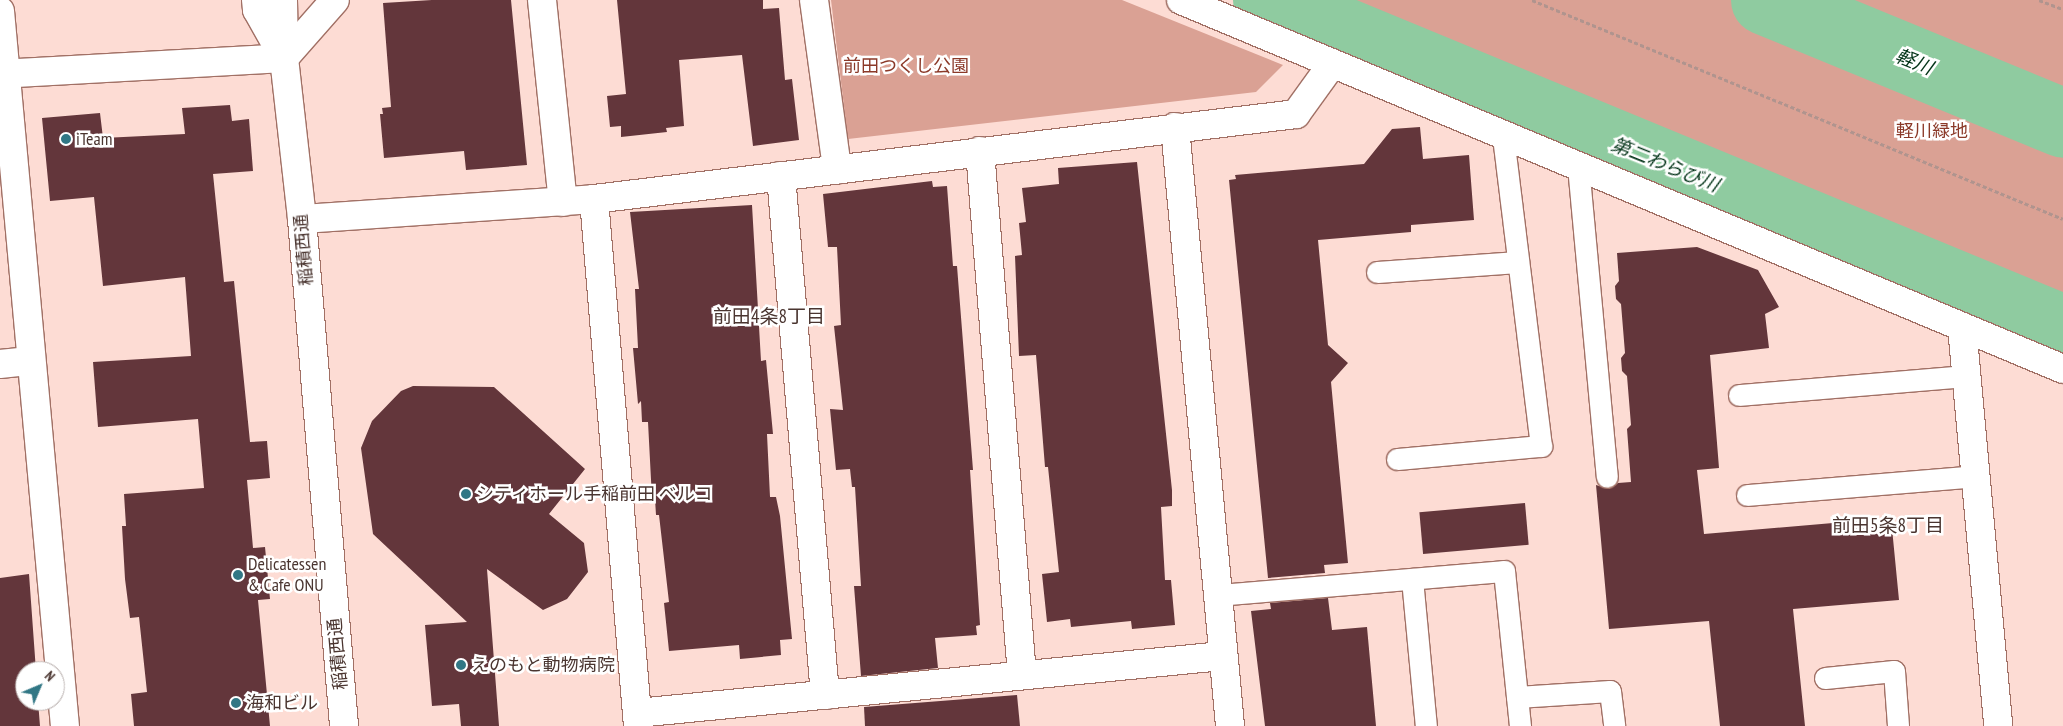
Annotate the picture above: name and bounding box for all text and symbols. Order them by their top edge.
water label: 軽川 [1892,44,1936,80]
park label: 前田つくし公園 [843,55,969,77]
park label: 軽川緑地 [1896,120,1968,142]
place label: iTeam [76,128,112,150]
marker: iTeam [60,133,72,145]
water label: 第二わらび川 [1608,133,1722,197]
street label: 稲積西通 [290,213,318,287]
district label: 前田4条8丁目 [713,306,825,328]
place label: シティホール手稲前田 ベルコ [476,483,714,505]
marker: シティホール手稲前田 ベルコ [460,488,472,500]
district label: 前田5条8丁目 [1832,515,1944,537]
place label: Delicatessen & Cafe ONU [248,554,326,596]
marker: Delicatessen & Cafe ONU [232,569,244,581]
street label: 稲積西通 [324,617,352,691]
place label: えのもと動物病院 [471,654,615,676]
marker: えのもと動物病院 [455,659,467,671]
north arrow [15,661,65,711]
text: N [41,667,59,685]
place label: 海和ビル [246,692,318,714]
marker: 海和ビル [230,697,242,709]

